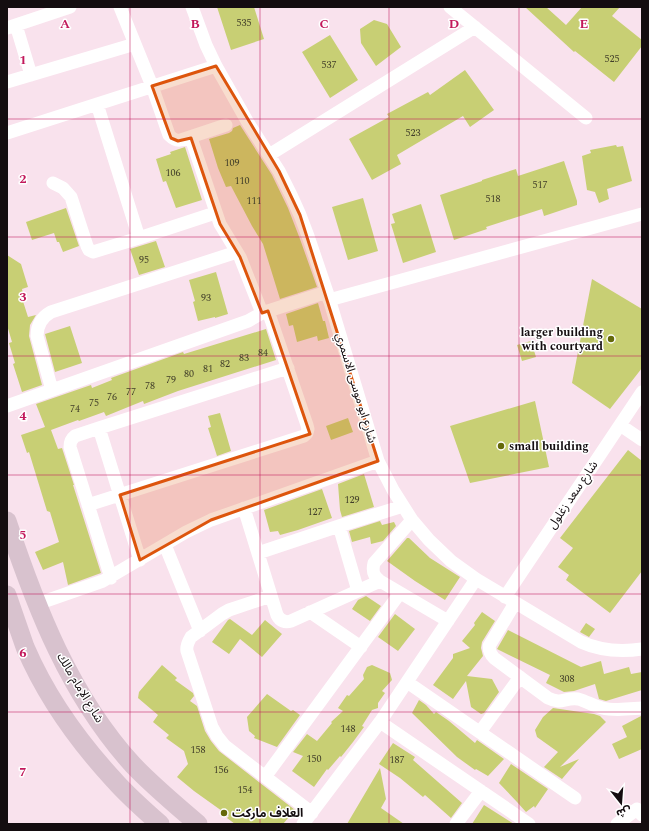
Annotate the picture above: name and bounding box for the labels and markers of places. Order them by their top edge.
place label: larger building with courtyard [520,323,603,356]
marker: larger building with courtyard [606,334,616,344]
place label: small building [509,437,589,456]
marker: small building [496,441,506,451]
place label: العلاف ماركت [232,804,303,823]
marker: العلاف ماركت [219,808,229,818]

